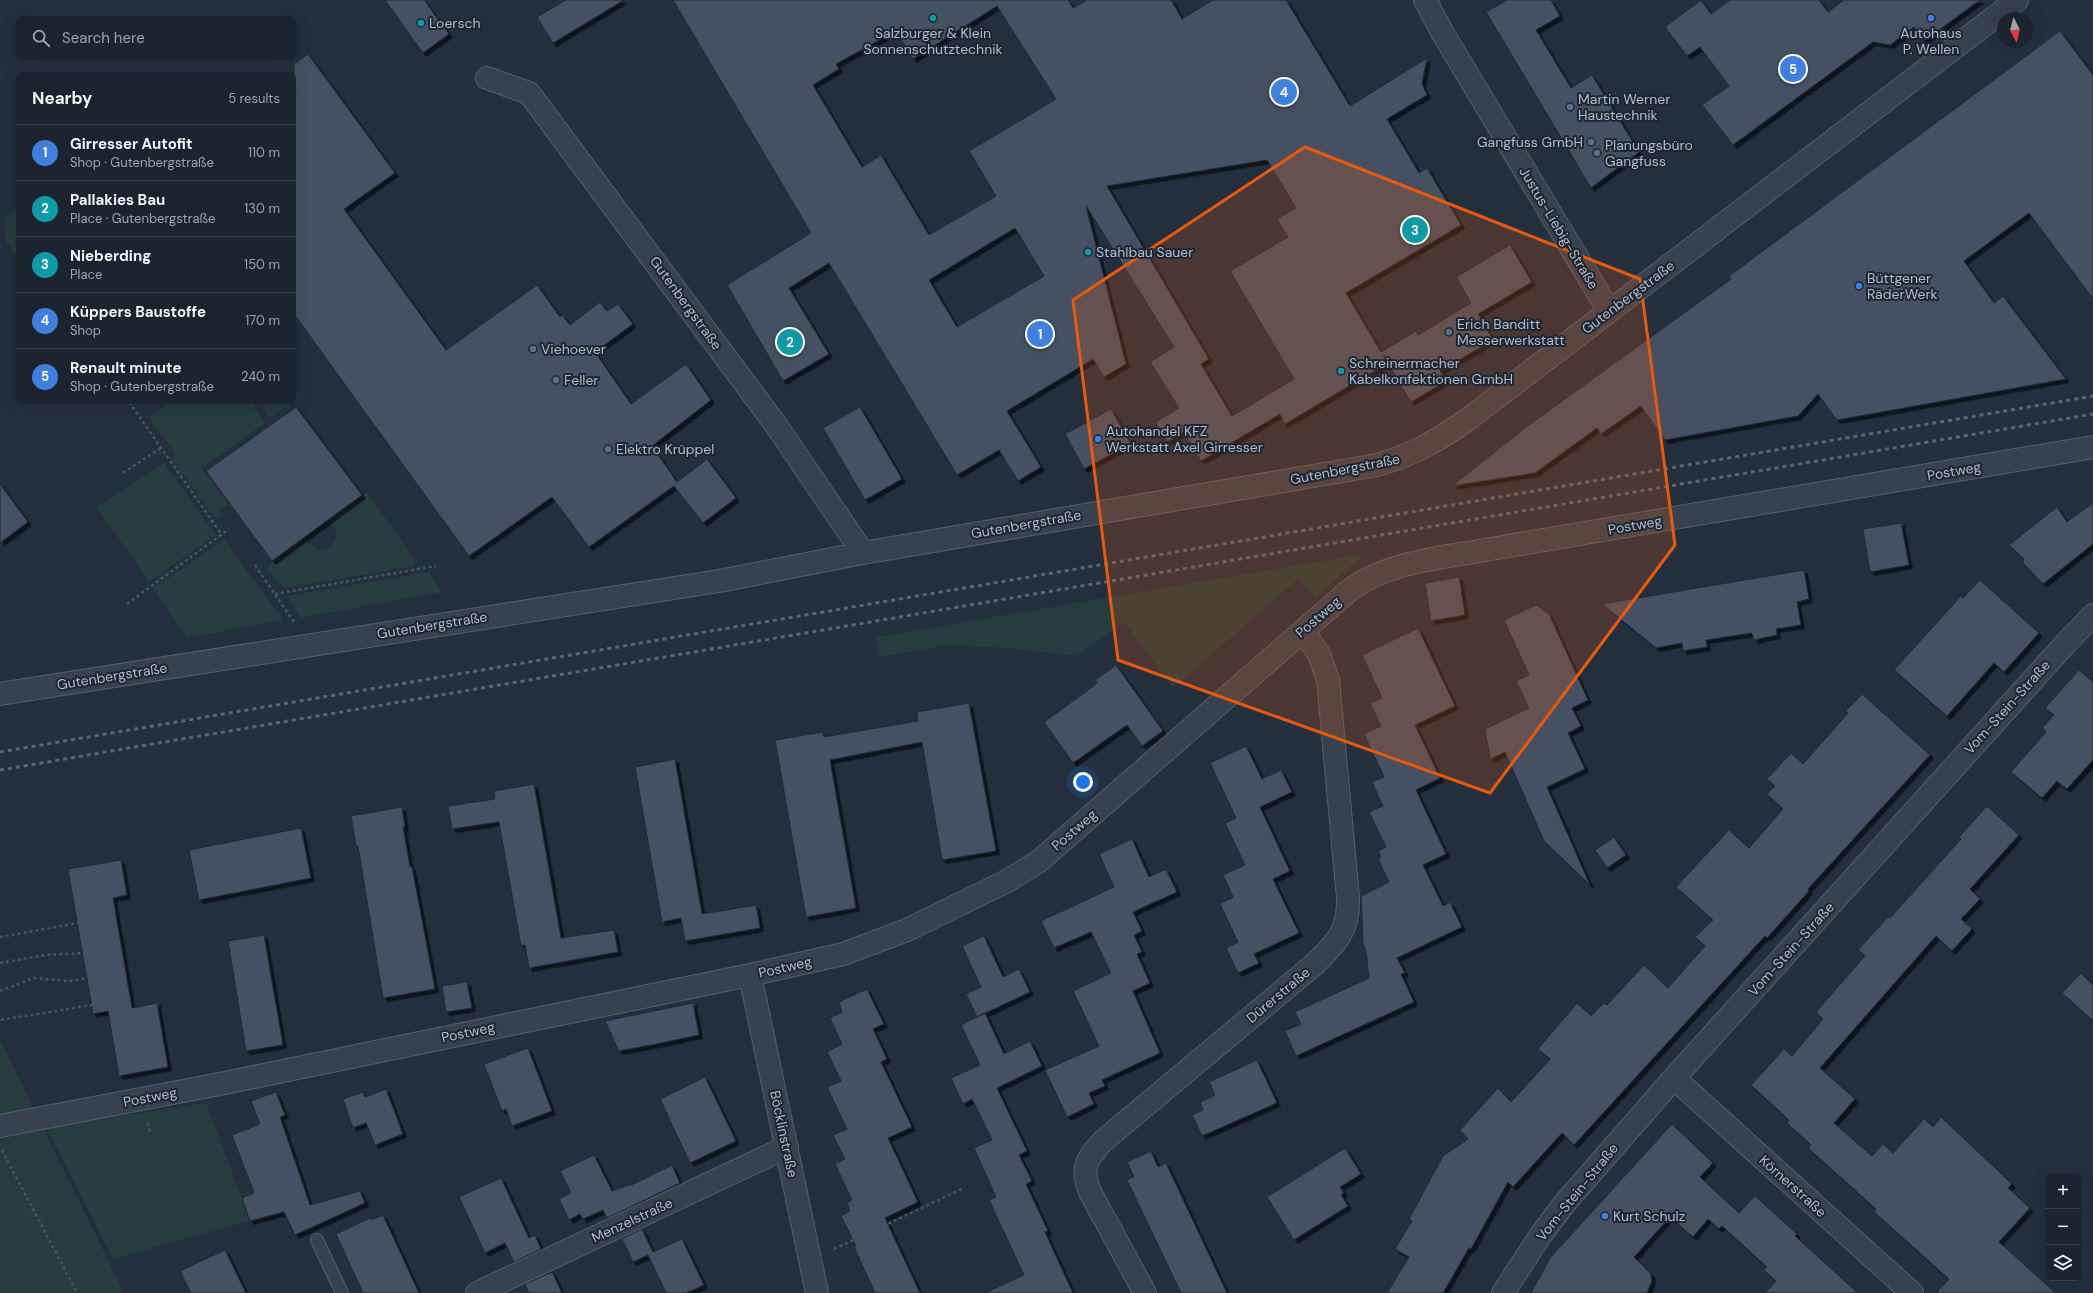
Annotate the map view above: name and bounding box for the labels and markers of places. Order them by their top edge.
marker: Salzburger & Klein Sonnenschutztechnik [928,13,938,23]
marker: Autohaus P. Wellen [1926,13,1936,23]
place label: Loersch [429,14,481,32]
marker: Loersch [416,18,426,28]
place label: Salzburger & Klein Sonnenschutztechnik [863,24,1003,58]
place label: Autohaus P. Wellen [1900,24,1962,58]
pin: 5 [1780,54,1806,84]
pin: 4 [1271,77,1297,107]
place label: Martin Werner Haustechnik [1578,90,1670,124]
marker: Martin Werner Haustechnik [1565,102,1575,112]
place label: Gangfuss GmbH [1477,133,1583,151]
place label: Planungsbüro Gangfuss [1605,136,1693,170]
marker: Gangfuss GmbH [1586,137,1596,147]
marker: Planungsbüro Gangfuss [1592,148,1602,158]
pin: 3 [1402,215,1428,245]
place label: Stahlbau Sauer [1096,243,1193,261]
marker: Stahlbau Sauer [1083,247,1093,257]
place label: Büttgener RäderWerk [1867,269,1938,303]
marker: Büttgener RäderWerk [1854,281,1864,291]
place label: Erich Banditt Messerwerkstatt [1457,315,1565,349]
pin: 1 [1027,319,1053,349]
pin: 2 [777,327,803,357]
marker: Erich Banditt Messerwerkstatt [1444,327,1454,337]
place label: Viehoever [541,340,606,358]
marker: Viehoever [528,344,538,354]
place label: Schreinermacher Kabelkonfektionen GmbH [1349,354,1513,388]
marker: Schreinermacher Kabelkonfektionen GmbH [1336,366,1346,376]
place label: Feller [564,371,599,389]
marker: Feller [551,375,561,385]
place label: Autohandel KFZ Werkstatt Axel Girresser [1106,422,1263,456]
marker: Autohandel KFZ Werkstatt Axel Girresser [1093,434,1103,444]
place label: Elektro Krüppel [616,440,714,458]
marker: Elektro Krüppel [603,444,613,454]
place label: Kurt Schulz [1613,1207,1685,1225]
marker: Kurt Schulz [1600,1211,1610,1221]

